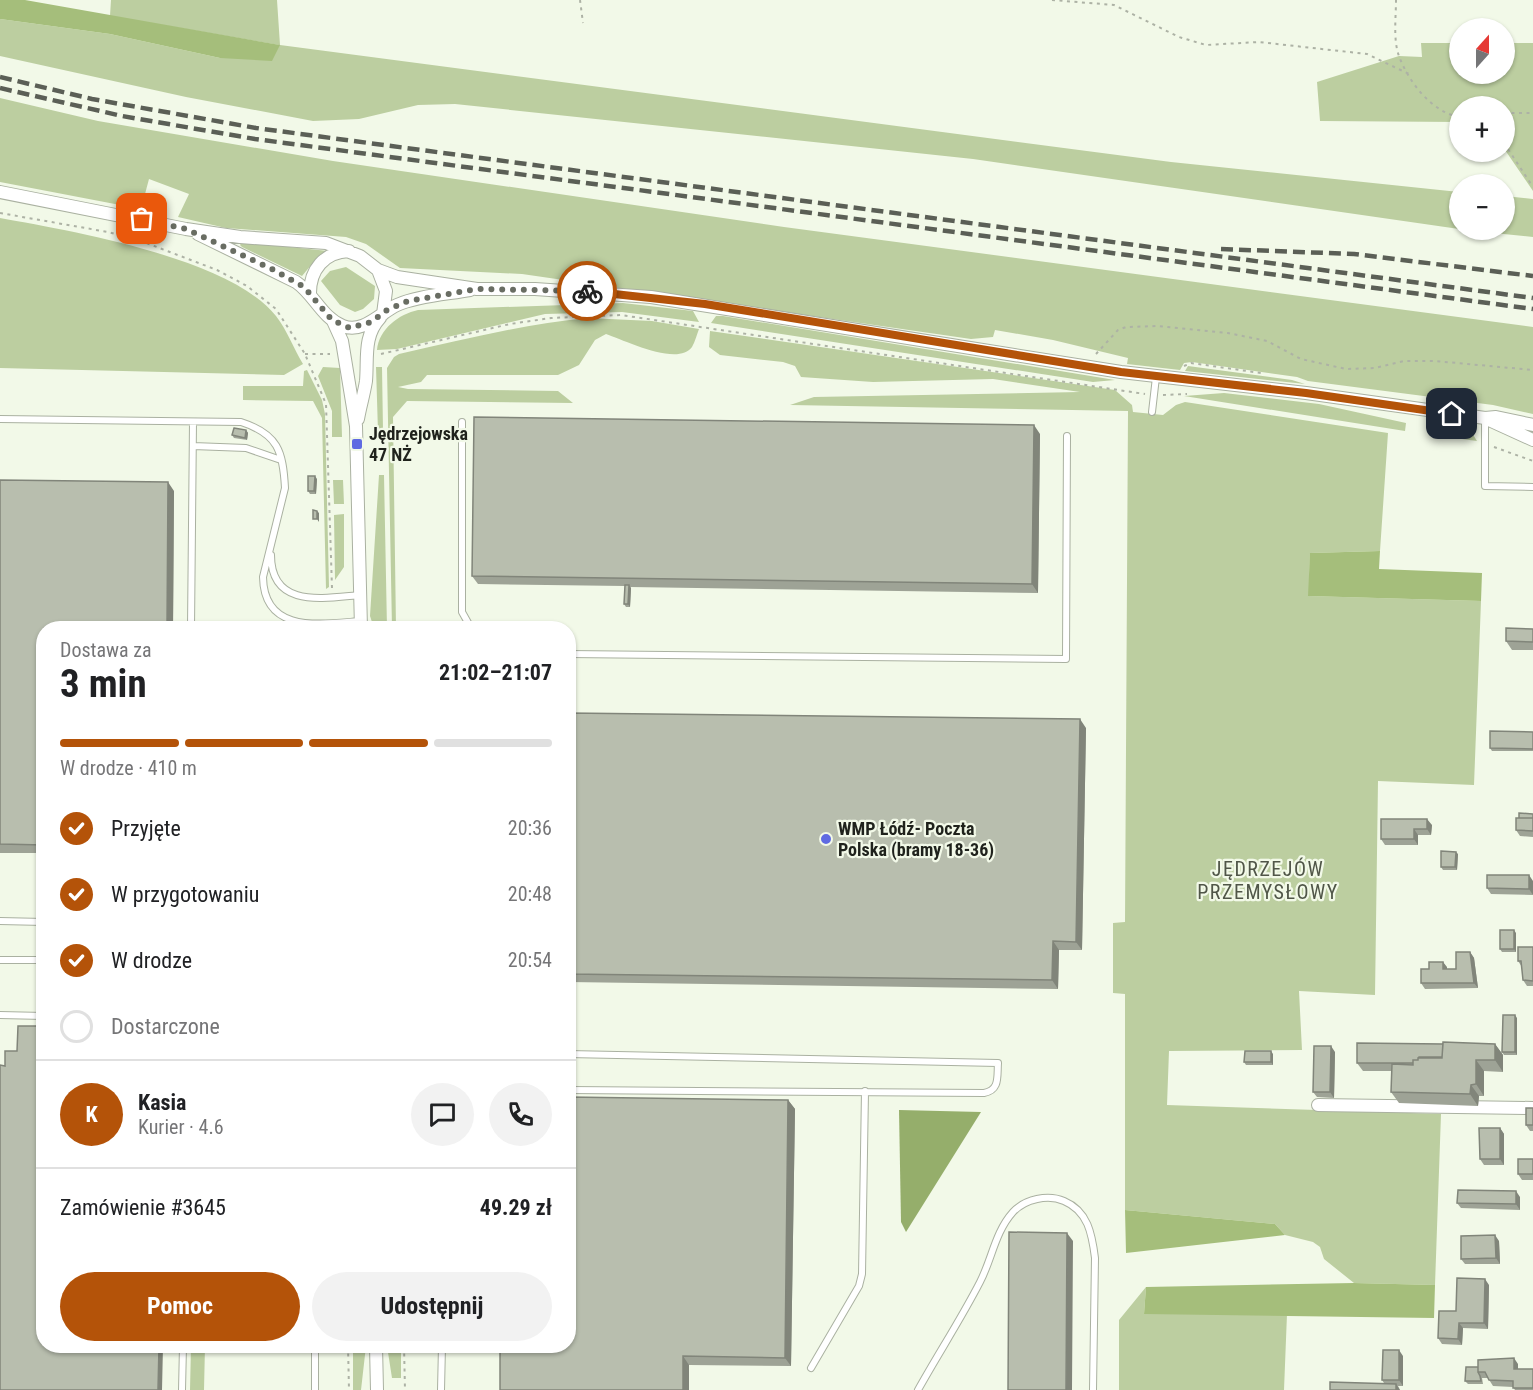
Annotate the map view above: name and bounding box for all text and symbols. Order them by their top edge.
north arrow [1449,18,1515,84]
map controls [1449,18,1515,240]
button: + [1449,96,1515,162]
button: − [1449,174,1515,240]
pin [116,193,167,244]
icon: bag [125,202,158,235]
courier [557,261,617,321]
icon: bike [571,275,604,308]
pin [1426,388,1477,439]
icon: home [1435,397,1468,430]
place label: Jędrzejowska 47 NŻ [369,423,468,465]
marker: Jędrzejowska 47 NŻ [350,437,364,451]
text: Dostawa za [60,638,152,662]
text: 21:02–21:07 [439,660,552,685]
text: 3 min [60,661,147,707]
text: W drodze · 410 m [60,756,197,780]
icon: check [60,812,93,845]
text: Przyjęte [111,816,181,841]
text: 20:36 [508,816,552,840]
place label: WMP Łódź- Poczta Polska (bramy 18-36) [838,818,994,861]
marker: WMP Łódź- Poczta Polska (bramy 18-36) [819,832,833,846]
district label: JĘDRZEJÓW PRZEMYSŁOWY [1197,857,1339,904]
icon: check [60,878,93,911]
text: W przygotowaniu [111,882,259,907]
text: 20:48 [508,882,552,906]
icon: check [60,944,93,977]
text: W drodze [111,948,192,973]
text: 20:54 [508,948,552,972]
text: Dostarczone [111,1014,220,1039]
button: chat [411,1083,474,1146]
button: phone [489,1083,552,1146]
text: Kasia [138,1090,186,1115]
text: K [85,1102,98,1127]
text: Kurier · 4.6 [138,1115,224,1139]
text: Zamówienie #3645 [60,1195,226,1220]
text: 49.29 zł [480,1195,552,1220]
button: Pomoc [60,1272,300,1341]
button: Udostępnij [312,1272,552,1341]

